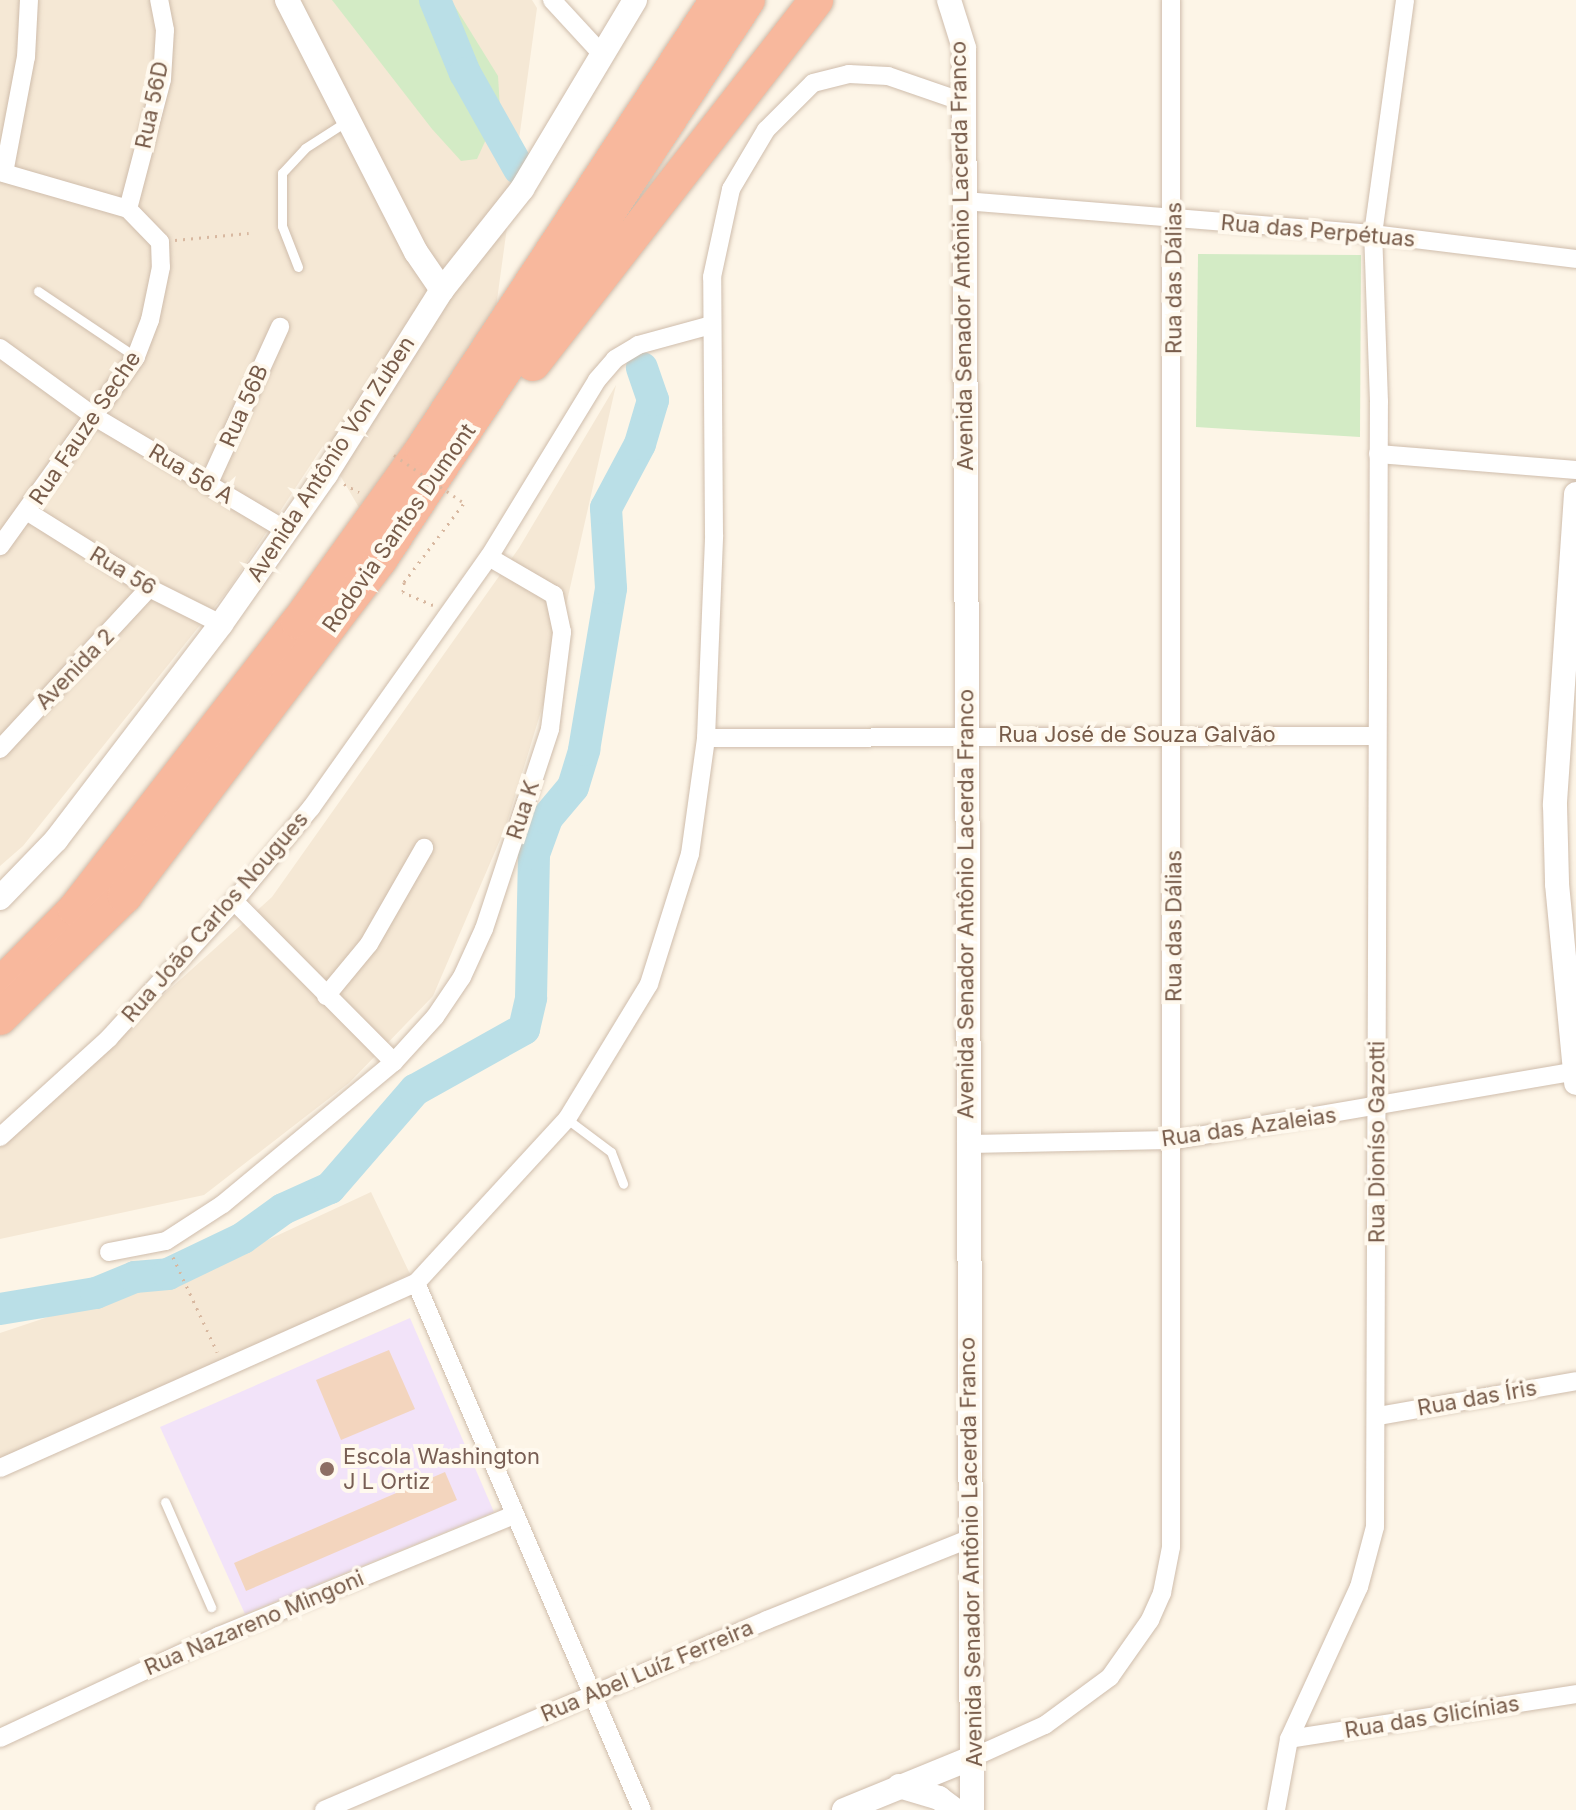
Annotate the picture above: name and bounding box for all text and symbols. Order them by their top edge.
street label: Avenida Senador Antônio Lacerda Franco [945,41,979,471]
street label: Rua 56D [130,59,174,151]
street label: Rua das Dálias [1161,202,1187,354]
street label: Rua das Perpétuas [1220,209,1416,253]
street label: Avenida Antônio Von Zuben [242,331,420,587]
street label: Rua Fauze Seche [24,346,146,510]
street label: Rua 56B [214,361,274,451]
street label: Rodovia Santos Dumont [317,419,481,637]
street label: Rua 56 A [144,438,238,510]
street label: Rua 56 [85,541,161,601]
street label: Avenida 2 [30,623,120,715]
street label: Avenida Senador Antônio Lacerda Franco [953,689,979,1119]
street label: Rua José de Souza Galvão [998,722,1276,748]
street label: Rua K [501,777,545,843]
street label: Rua João Carlos Nougues [116,806,314,1028]
street label: Rua das Dálias [1161,850,1187,1002]
street label: Rua Dioníso Gazotti [1364,1041,1390,1243]
street label: Rua das Azaleias [1160,1102,1338,1152]
street label: Avenida Senador Antônio Lacerda Franco [954,1337,988,1767]
street label: Rua das Íris [1415,1375,1539,1421]
place label: Escola Washington J L Ortiz [343,1443,540,1494]
marker: Escola Washington J L Ortiz [318,1460,336,1478]
street label: Rua Nazareno Mingoni [140,1565,368,1681]
street label: Rua Abel Luíz Ferreira [537,1614,757,1728]
street label: Rua das Glicínias [1343,1690,1521,1744]

